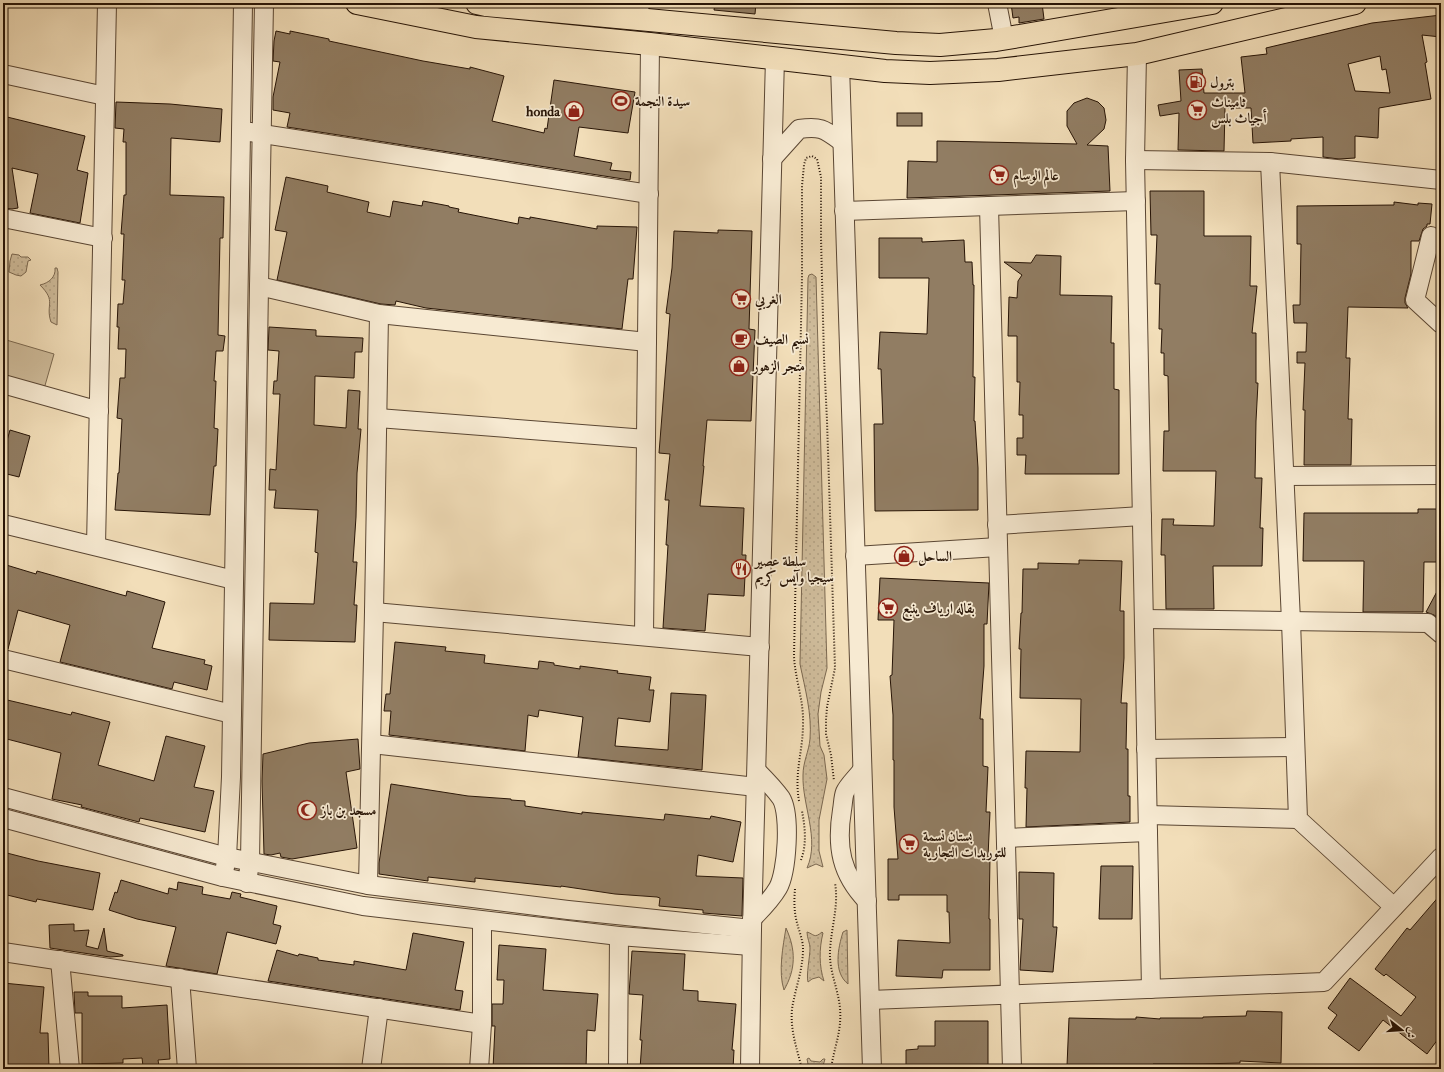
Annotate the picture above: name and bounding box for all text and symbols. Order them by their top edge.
fuel station icon: بترول [1185,71,1207,93]
place label: بترول [1210,74,1235,91]
sports icon: سيدة النجمة [610,90,632,112]
place label: سيدة النجمة [635,93,690,110]
place label: ثاميناث أجياث بلس [1211,94,1267,128]
supermarket icon: ثاميناث أجياث بلس [1186,99,1208,121]
shop icon: honda [563,100,585,122]
place label: honda [526,103,561,120]
supermarket icon: عالم الوسام [988,164,1010,186]
place label: عالم الوسام [1013,167,1059,188]
supermarket icon: الغربي [730,288,752,310]
place label: الغربي [754,291,782,311]
cafe icon: نسيم الصيف [730,328,752,350]
place label: نسيم الصيف [755,331,809,354]
shop icon: متجر الزهور [728,355,750,377]
place label: متجر الزهور [751,358,805,376]
shop icon: الساحل [893,545,915,567]
place label: الساحل [918,548,952,566]
place label: سلطة عصير سيجيا وآيس كريم [753,553,834,590]
restaurant icon: سلطة عصير سيجيا وآيس كريم [730,558,752,580]
supermarket icon: بقاله ارياف ينبع [877,597,899,619]
place label: بقاله ارياف ينبع [902,600,975,621]
mosque icon: مسجد بن باز [296,799,318,821]
place label: مسجد بن باز [319,802,376,819]
place label: بستان نسمة للتوريدات التجارية [923,828,1006,861]
supermarket icon: بستان نسمة للتوريدات التجارية [898,833,920,855]
north arrow [1382,1010,1422,1050]
text: ش [1403,1026,1419,1040]

